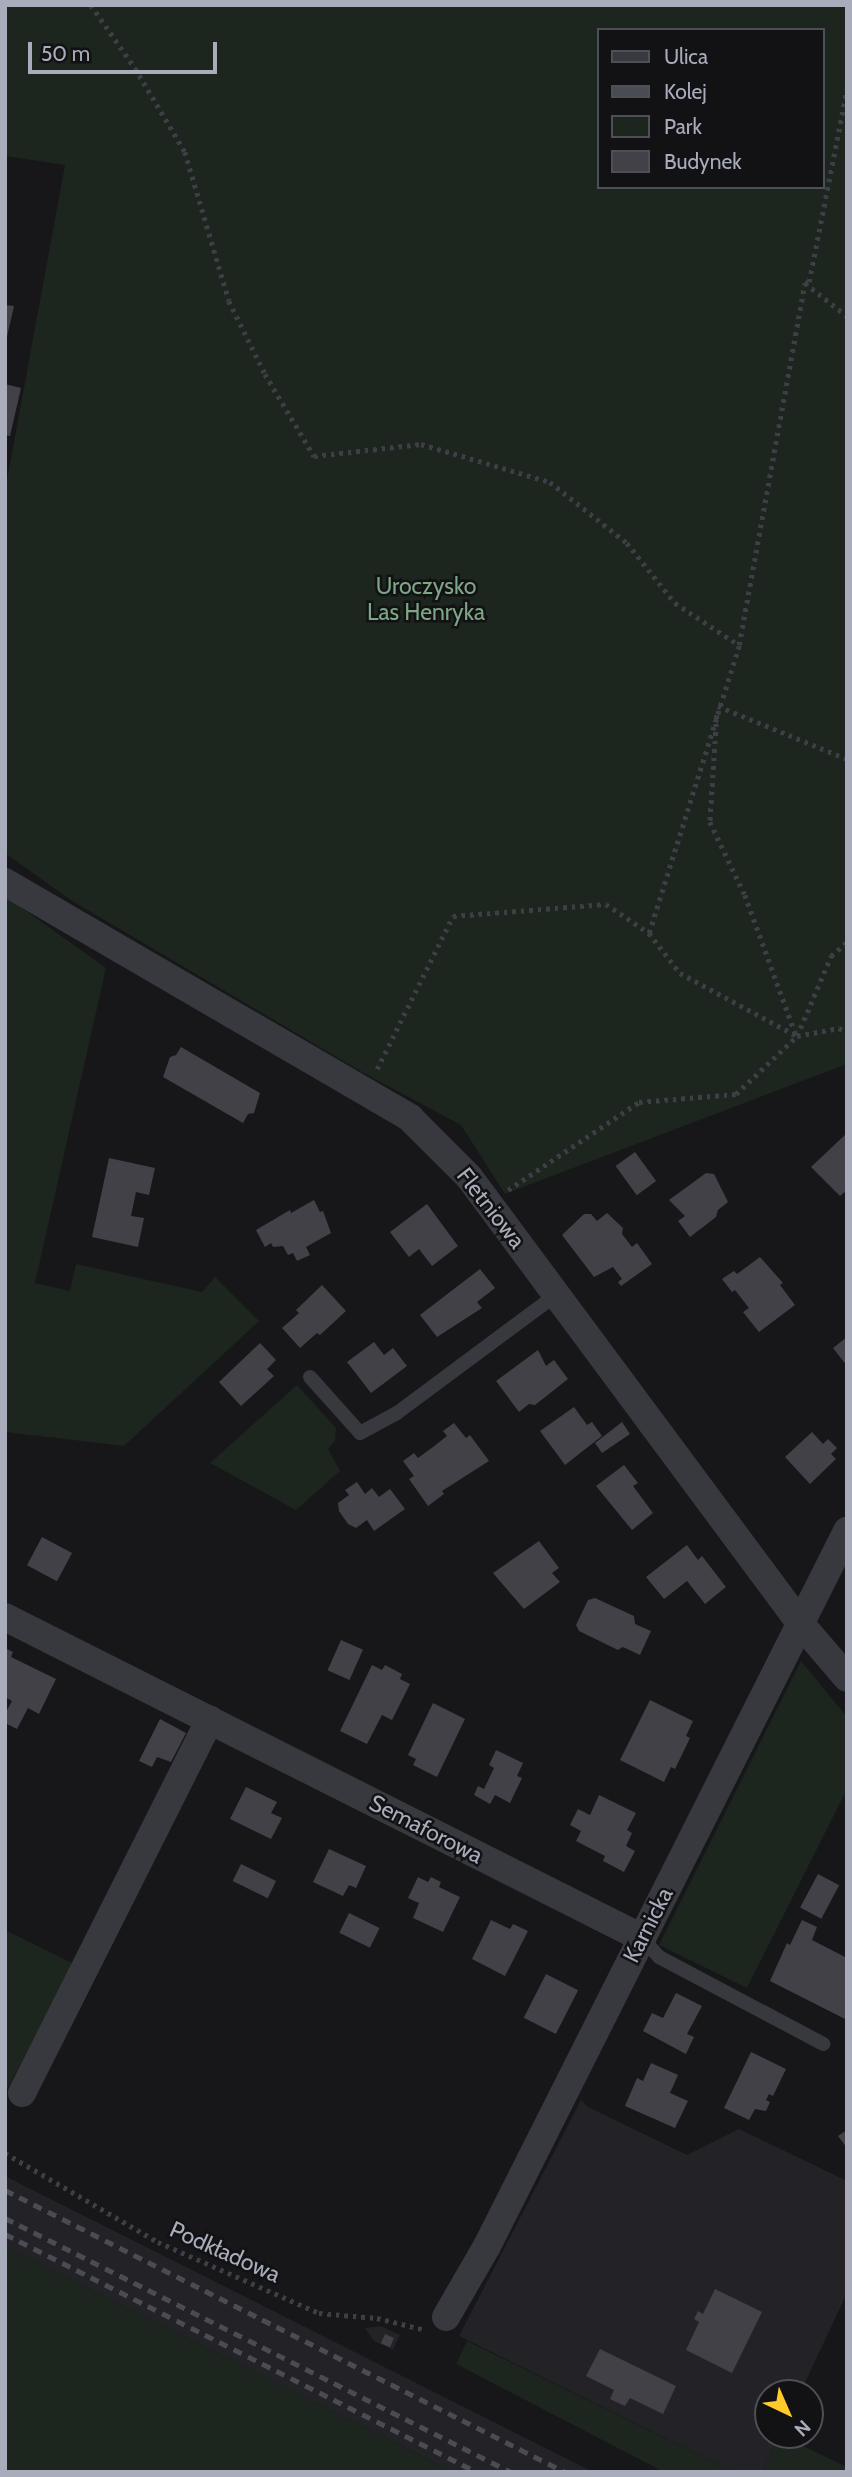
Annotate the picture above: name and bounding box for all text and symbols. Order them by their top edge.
scale bar [32,28,220,72]
legend [596,28,824,189]
text: 50 m [41,41,90,66]
text: Ulica [664,44,708,69]
text: Kolej [664,79,707,104]
text: Park [664,114,702,139]
text: Budynek [664,149,742,174]
park label: Uroczysko Las Henryka [367,572,485,626]
street label: Fletniowa [451,1162,531,1254]
street label: Semaforowa [365,1789,487,1869]
street label: Karnicka [617,1883,679,1967]
street label: Podkładowa [166,2215,284,2289]
north arrow [754,2379,824,2449]
text: N [790,2415,815,2441]

